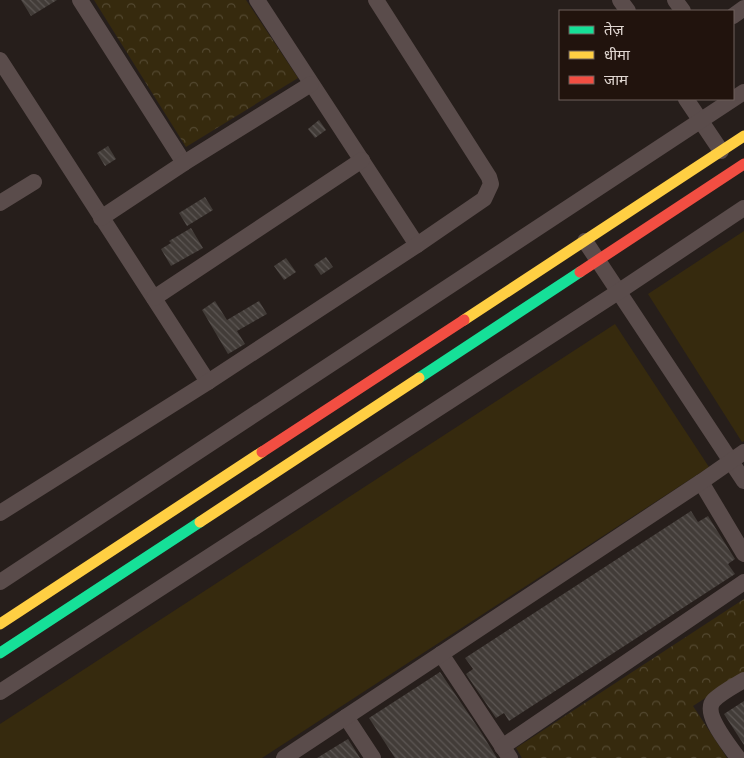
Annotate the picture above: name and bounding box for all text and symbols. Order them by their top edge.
legend [559,10,734,100]
text: तेज़ [604,21,625,38]
text: धीमा [604,46,631,63]
text: जाम [604,71,629,88]

